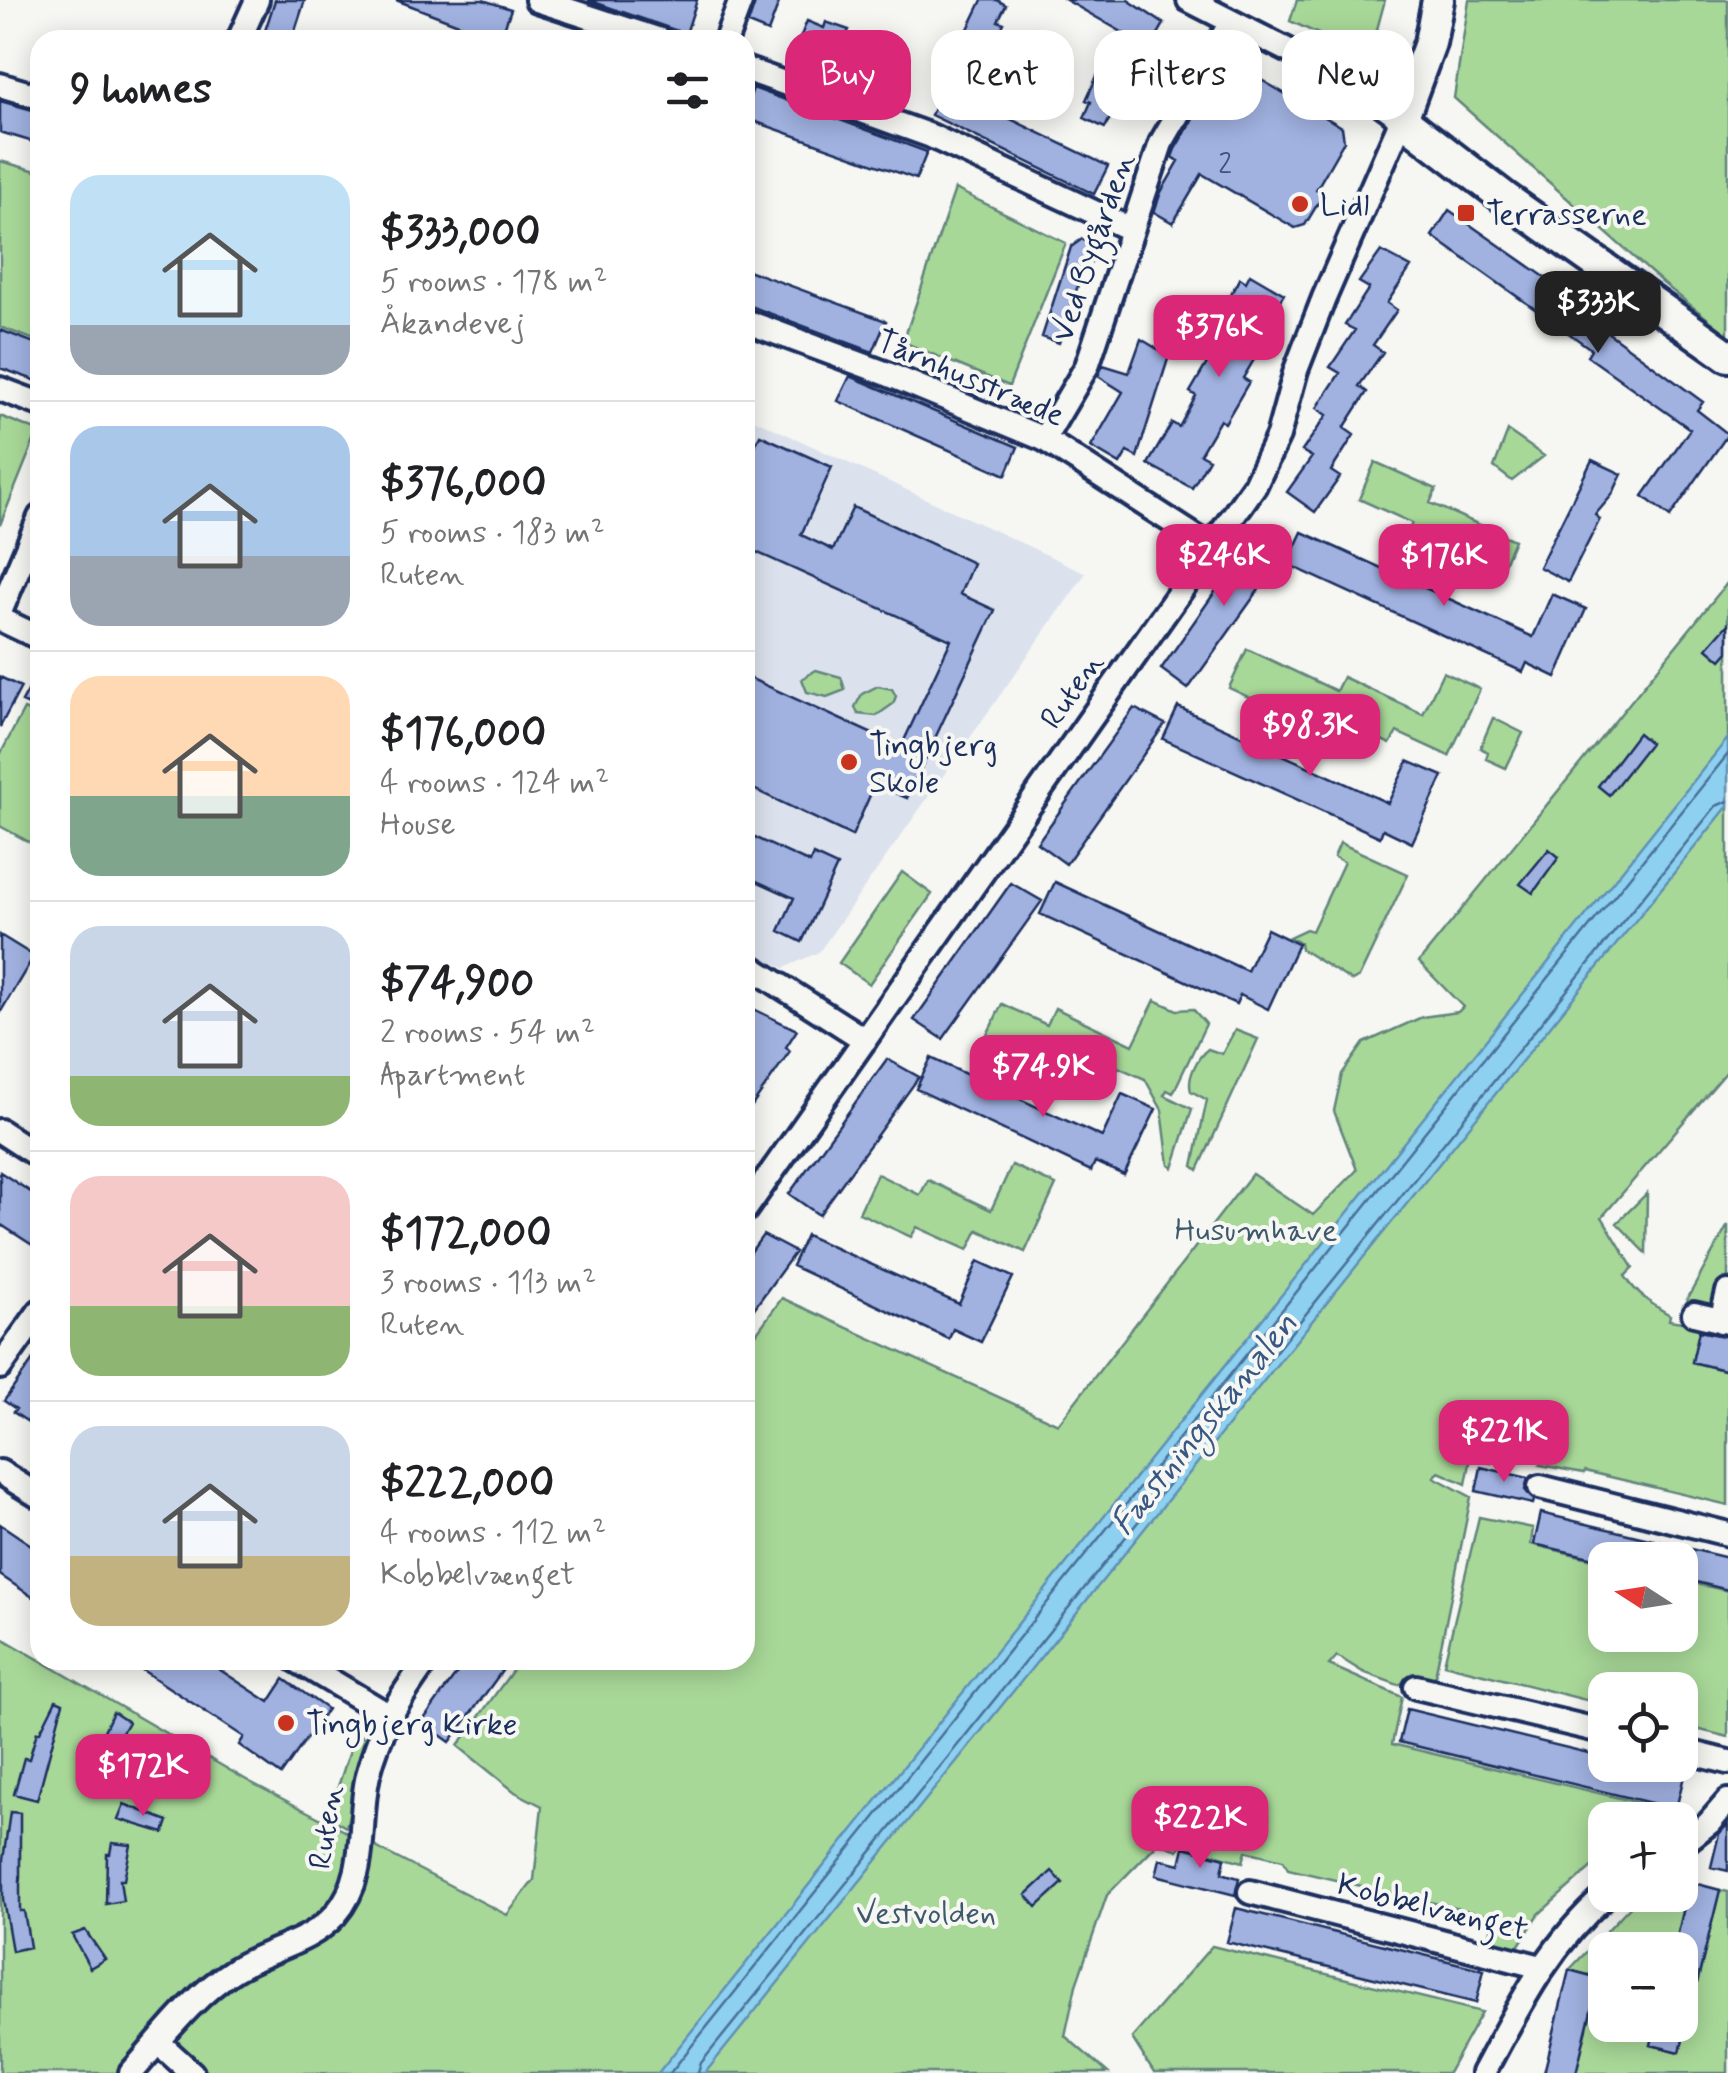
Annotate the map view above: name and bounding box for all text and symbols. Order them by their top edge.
chip: Buy [785,30,911,120]
chip: Rent [931,30,1074,120]
chip: Filters [1094,30,1262,120]
chip: New [1282,30,1414,120]
text: 9 homes [70,63,212,118]
icon: filters [660,63,715,118]
house number: 2 [1218,147,1232,184]
street label: Ved Bygården [1042,148,1149,349]
place label: Lidl [1320,185,1369,227]
marker: Lidl [1289,193,1311,215]
place label: Terrasserne [1486,194,1647,236]
marker: Terrasserne [1455,202,1477,224]
text: $333,000 [380,206,540,261]
icon: home [150,215,270,335]
text: 5 rooms · 178 m² [380,261,607,303]
pin: $333K [1528,271,1668,356]
text: $333K [1557,282,1639,324]
pin: $376K [1149,295,1289,380]
text: Åkandevej [380,303,525,345]
text: $376K [1175,306,1263,348]
street label: Tårnhusstræde [870,320,1071,437]
text: $376,000 [380,457,546,512]
icon: home [150,466,270,586]
text: 5 rooms · 183 m² [380,512,605,554]
pin: $246K [1154,524,1294,609]
pin: $176K [1374,524,1514,609]
text: $246K [1178,535,1270,577]
text: $176K [1401,535,1487,577]
text: Ruten [380,554,464,596]
street label: Ruten [1031,645,1114,738]
pin: $98.3K [1229,694,1391,779]
text: $98.3K [1262,705,1358,747]
text: $176,000 [380,707,546,762]
icon: home [150,716,270,836]
place label: Tingbjerg Skole [869,725,997,804]
marker: Tingbjerg Skole [838,751,860,773]
text: 4 rooms · 124 m² [380,762,609,804]
text: House [380,804,456,846]
text: $74,900 [380,957,534,1012]
icon: home [150,966,270,1086]
text: 2 rooms · 54 m² [380,1012,595,1054]
pin: $74.9K [962,1035,1124,1120]
text: $74.9K [992,1046,1094,1088]
text: Apartment [380,1054,525,1096]
text: $172,000 [380,1207,552,1262]
park label: Husumhave [1175,1210,1337,1252]
icon: home [150,1216,270,1336]
text: 3 rooms · 113 m² [380,1262,596,1304]
water label: Fæstningskanalen [1100,1303,1311,1547]
text: Ruten [380,1304,464,1346]
pin: $221K [1434,1400,1574,1485]
text: $221K [1461,1411,1547,1453]
text: $222,000 [380,1457,554,1512]
icon: home [150,1466,270,1586]
text: 4 rooms · 112 m² [380,1512,606,1554]
north arrow [1588,1542,1698,1652]
map controls [1588,1542,1698,2042]
text: Kobbelvænget [380,1554,575,1596]
button: locate [1588,1672,1698,1782]
place label: Tingbjerg Kirke [306,1704,517,1748]
marker: Tingbjerg Kirke [275,1712,297,1734]
pin: $172K [73,1734,213,1819]
text: $172K [98,1745,188,1787]
street label: Ruten [300,1782,354,1872]
pin: $222K [1130,1786,1270,1871]
text: $222K [1153,1797,1247,1839]
button: + [1588,1802,1698,1912]
street label: Kobbelvænget [1332,1864,1532,1955]
park label: Vestvolden [856,1893,996,1935]
button: − [1588,1932,1698,2042]

